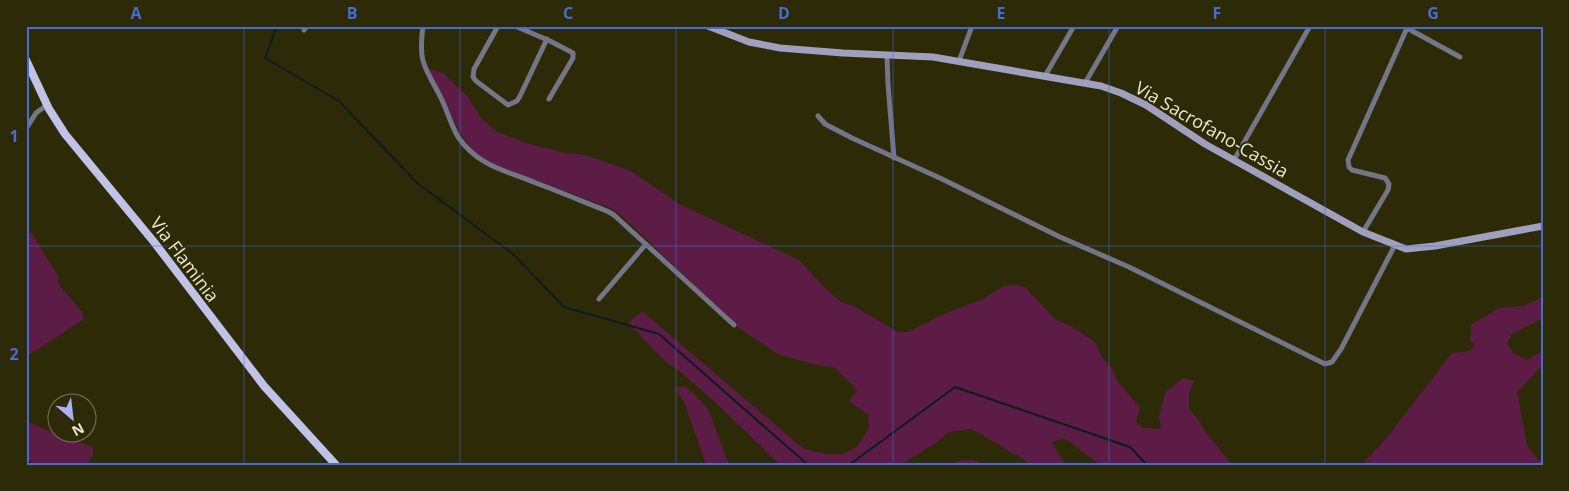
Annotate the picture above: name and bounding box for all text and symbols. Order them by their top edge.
text: A [130,2,142,24]
text: B [347,2,357,24]
text: C [563,2,573,24]
text: D [778,2,790,24]
text: E [997,2,1006,24]
text: F [1213,2,1221,24]
text: G [1427,2,1439,24]
street label: Via Sacrofano-Cassia [1131,75,1293,183]
text: 1 [9,125,19,147]
street label: Via Flaminia [145,212,225,306]
text: 2 [9,343,19,365]
north arrow [48,394,98,444]
text: N [69,419,88,441]

